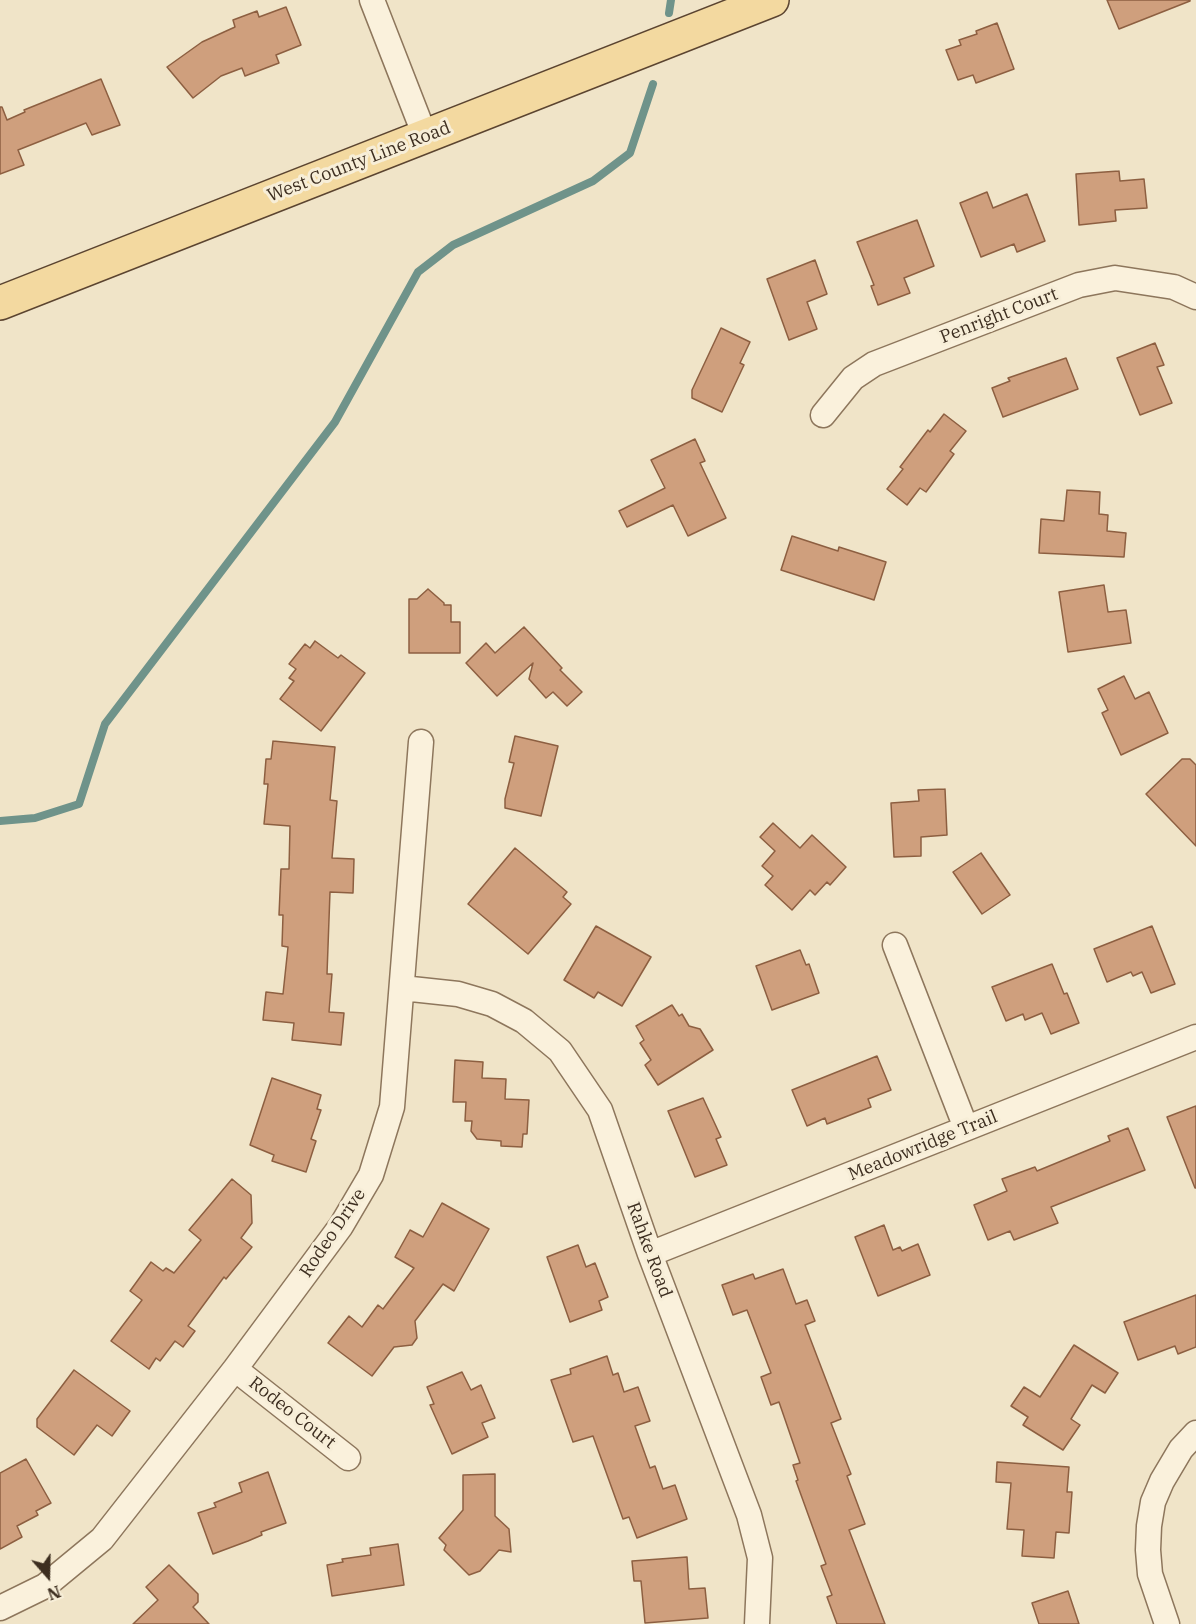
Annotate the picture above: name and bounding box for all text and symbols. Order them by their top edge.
street label: West County Line Road [264,117,454,207]
street label: Penright Court [937,284,1061,348]
street label: Meadowridge Trail [845,1106,1001,1186]
street label: Rodeo Drive [295,1184,371,1282]
street label: Rahke Road [622,1199,676,1301]
street label: Rodeo Court [244,1372,340,1454]
north arrow [18,1546,78,1606]
text: N [45,1581,64,1604]

